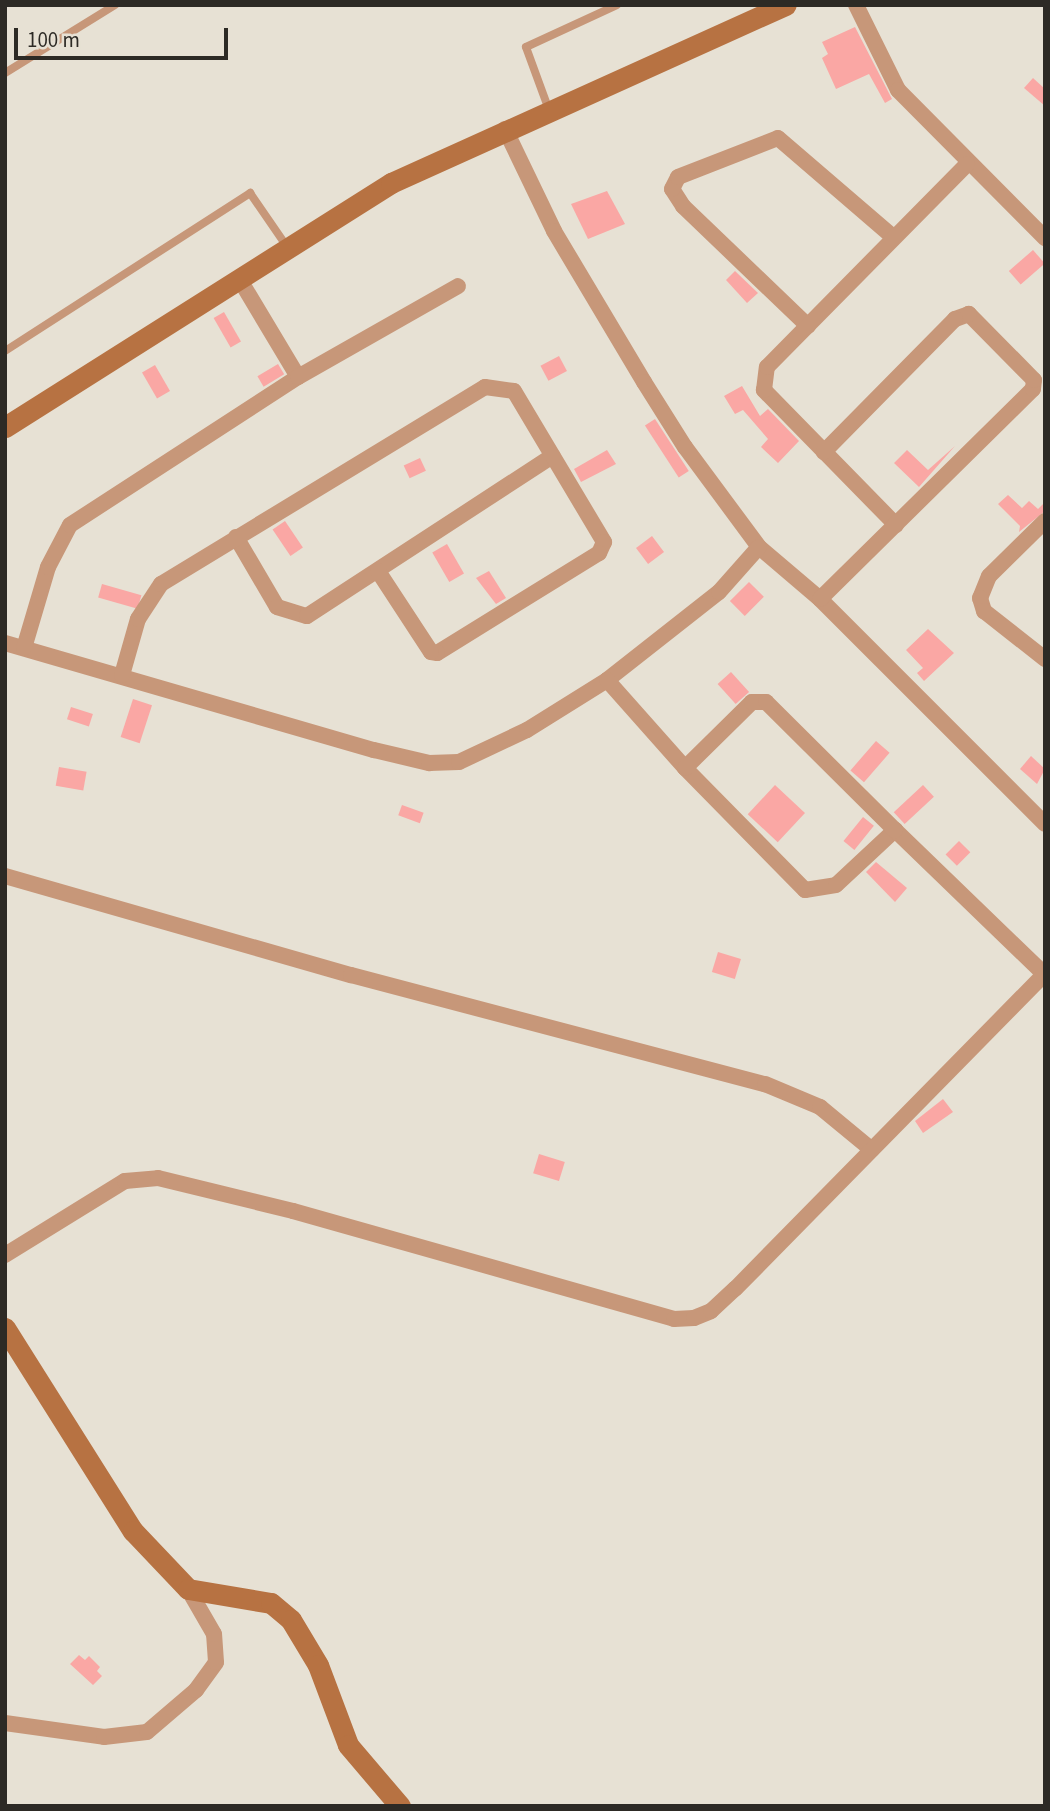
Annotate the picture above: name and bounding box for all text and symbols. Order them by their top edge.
scale bar [18,14,231,58]
text: 100 m [27,25,80,55]

